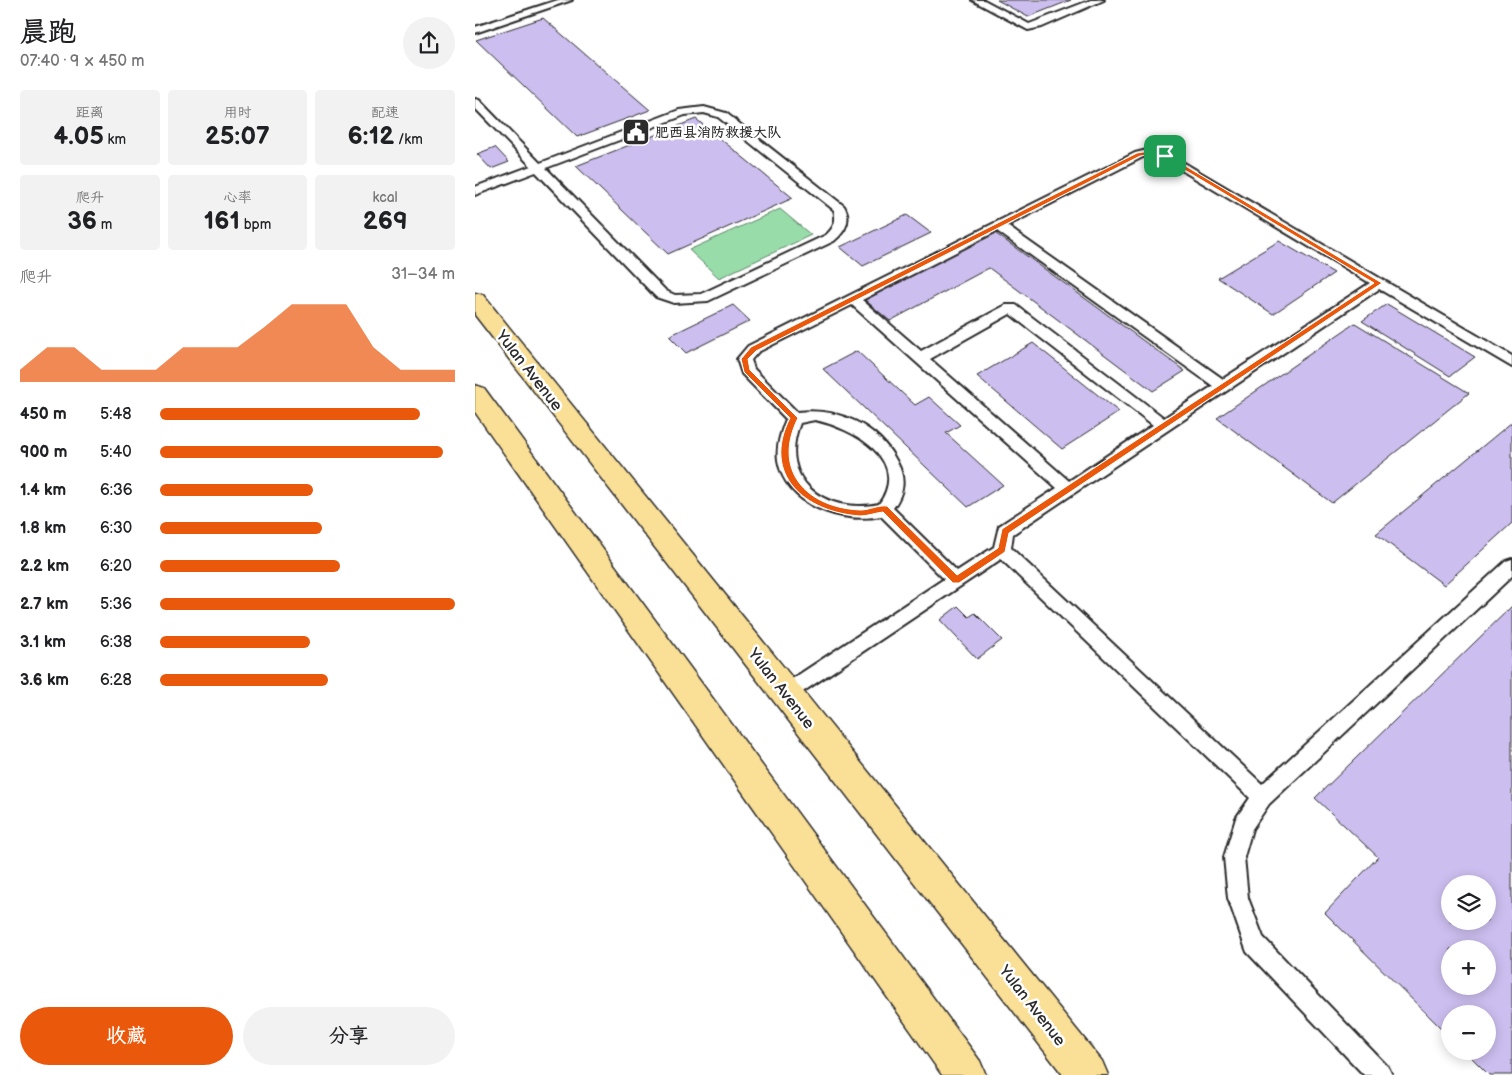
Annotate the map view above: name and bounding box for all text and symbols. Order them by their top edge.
text: 晨跑 [20,16,76,49]
button: share [403,17,455,69]
text: 07:40 · 9 × 450 m [20,52,145,71]
text: 距离 [76,104,104,121]
text: 用时 [223,104,251,121]
text: 配速 [371,104,399,121]
public building icon: 肥西县消防救援大队 [621,117,651,147]
text: 4.05 [54,121,104,152]
text: 25:07 [205,121,270,152]
text: 6:12 [348,121,394,152]
place label: 肥西县消防救援大队 [655,124,781,141]
text: km [104,131,126,148]
text: /km [394,131,423,148]
pin [1144,135,1186,177]
icon: arrive [1151,142,1179,170]
text: 爬升 [76,189,104,206]
text: 心率 [223,189,251,206]
text: kcal [373,189,398,206]
text: 36 [67,206,97,237]
text: 161 [204,206,240,237]
text: 269 [363,206,408,237]
text: m [97,216,112,233]
text: bpm [240,216,271,233]
text: 31–34 m [391,265,455,284]
text: 爬升 [20,268,52,287]
street label: Yulan Avenue [491,326,566,415]
text: 450 m [20,405,67,424]
text: 5:48 [100,405,132,424]
text: 900 m [20,443,67,462]
text: 5:40 [100,443,132,462]
text: 1.4 km [20,481,66,500]
text: 6:36 [100,481,133,500]
text: 1.8 km [20,519,66,538]
text: 6:30 [100,519,132,538]
text: 2.2 km [20,557,69,576]
text: 6:20 [100,557,132,576]
text: 2.7 km [20,595,68,614]
text: 5:36 [100,595,132,614]
text: 3.1 km [20,633,66,652]
text: 6:38 [100,633,132,652]
street label: Yulan Avenue [743,644,818,733]
text: 3.6 km [20,671,69,690]
text: 6:28 [100,671,132,690]
map controls [1441,875,1496,1060]
button: layers [1441,875,1496,930]
button: + [1441,940,1496,995]
street label: Yulan Avenue [994,961,1069,1050]
button: − [1441,1005,1496,1060]
button: 收藏 [20,1007,233,1065]
button: 分享 [243,1007,455,1065]

